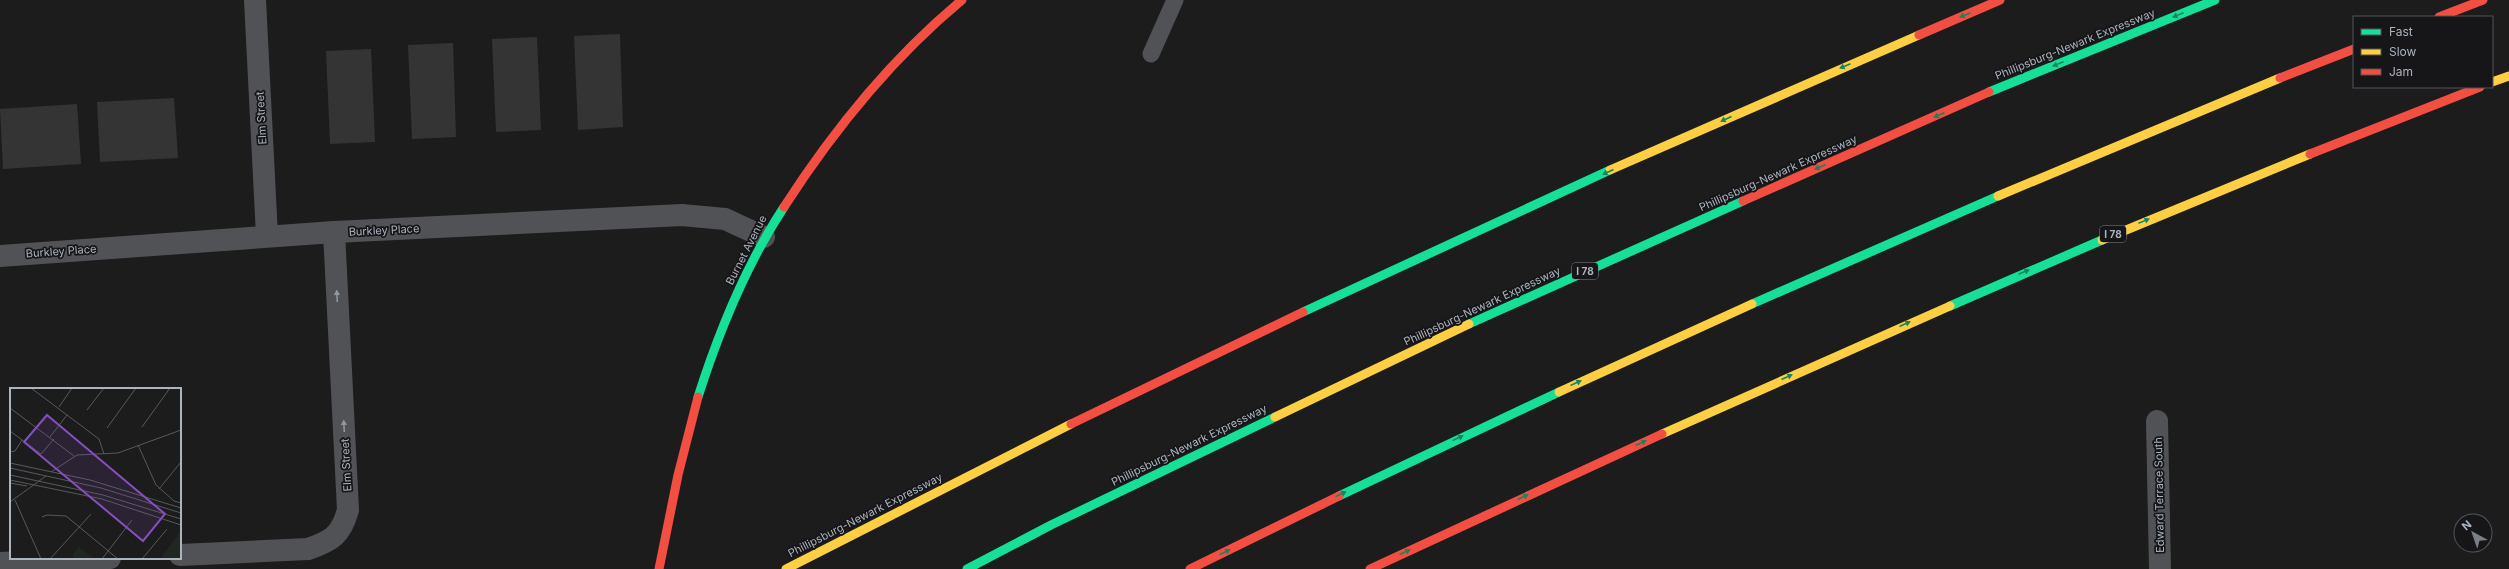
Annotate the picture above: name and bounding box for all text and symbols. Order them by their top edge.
street label: Phillipsburg-Newark Expressway [1993,5,2157,83]
one-way arrow [1959,12,1970,18]
one-way arrow [2172,12,2184,18]
legend [2353,16,2493,88]
text: Fast [2389,24,2413,39]
text: Slow [2389,44,2417,59]
one-way arrow [2052,61,2064,67]
one-way arrow [1839,63,1851,70]
text: Jam [2389,64,2413,79]
street label: Elm Street [253,91,269,145]
one-way arrow [1933,112,1944,118]
one-way arrow [1720,115,1732,122]
street label: Phillipsburg-Newark Expressway [1697,132,1859,214]
one-way arrow [1813,165,1825,171]
one-way arrow [1602,169,1613,175]
street label: Burnet Avenue [722,213,770,287]
one-way arrow [2138,218,2150,224]
street label: Burkley Place [348,221,420,239]
road number: I 78 [2100,226,2126,242]
street label: Burkley Place [25,242,97,260]
street label: Phillipsburg-Newark Expressway [1401,263,1563,349]
road number: I 78 [1572,263,1598,279]
one-way arrow [2019,269,2030,275]
one-way arrow [334,290,341,302]
one-way arrow [1899,321,1911,327]
one-way arrow [1781,374,1792,380]
one-way arrow [1570,380,1582,386]
inset map [10,388,181,559]
street label: Phillipsburg-Newark Expressway [1109,401,1269,489]
one-way arrow [341,419,347,432]
one-way arrow [1453,435,1464,441]
street label: Edward Terrace South [2151,437,2167,553]
street label: Elm Street [338,438,354,492]
one-way arrow [1636,440,1647,446]
street label: Phillipsburg-Newark Expressway [785,470,945,560]
one-way arrow [1336,491,1347,497]
one-way arrow [1517,494,1529,500]
north arrow [2453,513,2493,553]
text: N [2459,517,2474,533]
one-way arrow [1219,549,1230,555]
one-way arrow [1400,549,1411,555]

